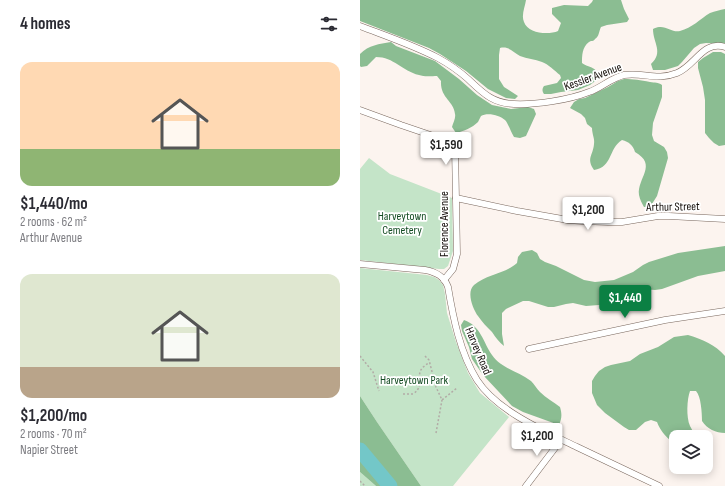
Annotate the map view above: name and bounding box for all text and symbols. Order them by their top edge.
icon: filters [318,13,340,35]
text: 4 homes [20,14,71,34]
street label: Kessler Avenue [562,60,624,94]
icon: home [144,88,216,160]
pin: $1,590 [413,132,479,166]
text: $1,590 [429,137,463,153]
street label: Florence Avenue [437,191,452,257]
text: $1,440/mo [20,194,88,214]
pin: $1,200 [555,197,621,231]
street label: Arthur Street [645,199,700,215]
text: $1,200 [571,202,605,218]
park label: Harveytown Cemetery [378,209,426,238]
text: 2 rooms · 62 m² [20,214,87,230]
text: Arthur Avenue [20,230,82,246]
pin: $1,440 [592,285,658,319]
text: $1,440 [608,290,642,306]
icon: home [144,300,216,372]
street label: Harvey Road [461,325,495,377]
park label: Harveytown Park [380,373,448,388]
text: $1,200/mo [20,406,87,426]
pin: $1,200 [504,423,570,457]
text: 2 rooms · 70 m² [20,426,87,442]
text: $1,200 [520,428,554,444]
map controls [669,430,713,474]
button: layers [669,430,713,474]
text: Napier Street [20,442,78,458]

